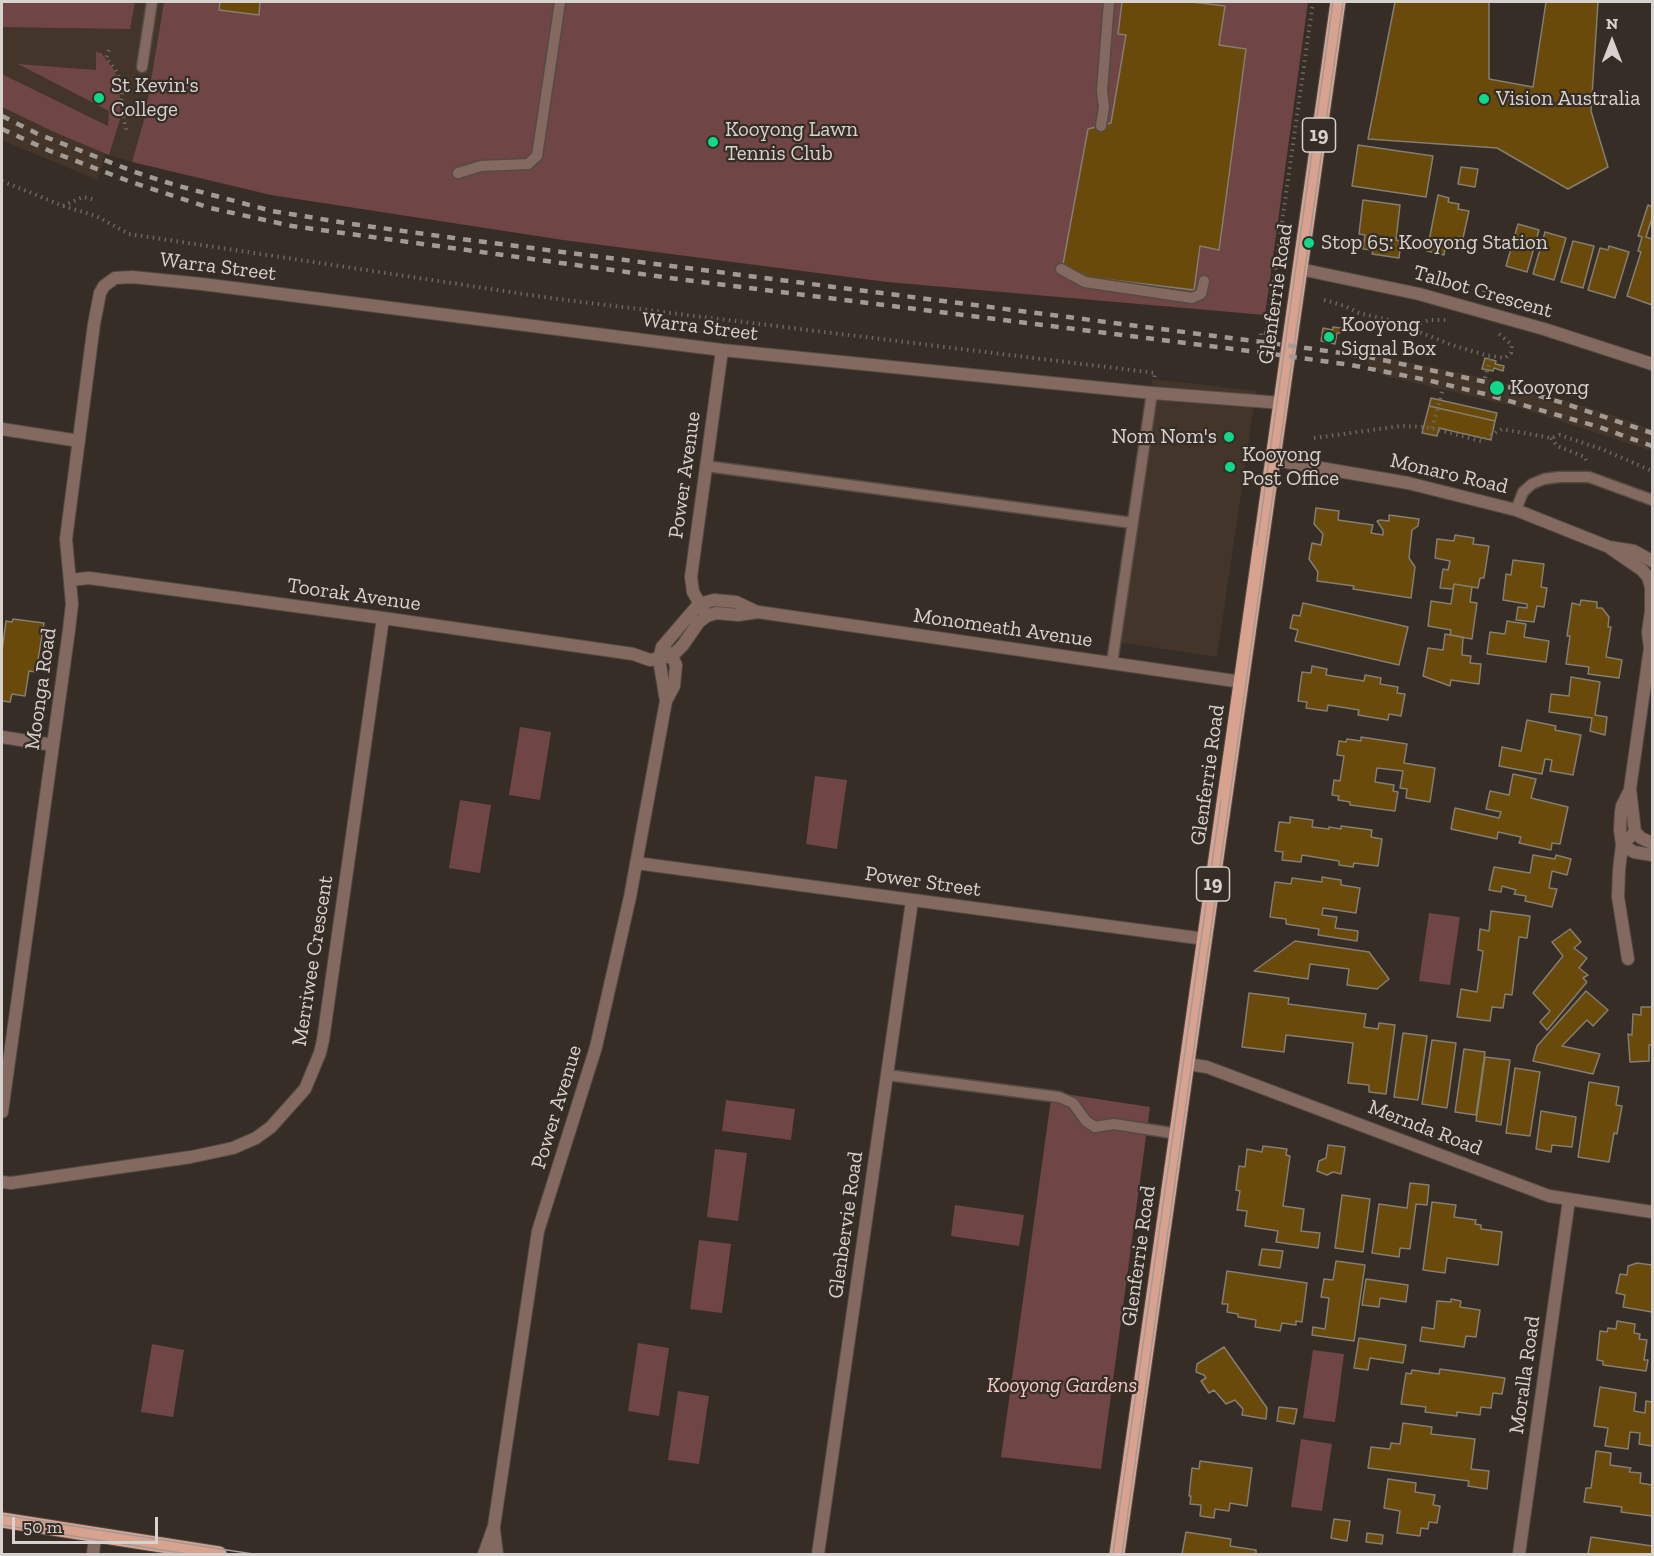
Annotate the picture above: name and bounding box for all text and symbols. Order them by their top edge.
north arrow [1582,12,1642,72]
text: N [1606,14,1618,33]
place label: St Kevin's College [111,73,199,123]
place label: Vision Australia [1496,86,1640,112]
marker: St Kevin's College [92,91,106,105]
marker: Vision Australia [1477,92,1491,106]
place label: Kooyong Lawn Tennis Club [725,117,858,167]
road number: 19 [1302,118,1336,152]
marker: Kooyong Lawn Tennis Club [706,135,720,149]
street label: Glenferrie Road [1254,222,1298,366]
place label: Stop 65: Kooyong Station [1321,230,1548,256]
marker: Stop 65: Kooyong Station [1302,236,1316,250]
street label: Warra Street [159,247,277,287]
street label: Talbot Crescent [1411,260,1555,324]
street label: Warra Street [641,307,759,347]
place label: Kooyong Signal Box [1341,312,1436,362]
marker: Kooyong Signal Box [1322,330,1336,344]
place label: Kooyong [1510,375,1589,401]
marker: Kooyong [1488,379,1506,397]
street label: Power Avenue [664,410,706,540]
place label: Nom Nom's [1111,424,1217,450]
marker: Nom Nom's [1222,430,1236,444]
place label: Kooyong Post Office [1242,442,1339,492]
street label: Monaro Road [1387,448,1511,500]
marker: Kooyong Post Office [1223,460,1237,474]
street label: Toorak Avenue [286,573,422,617]
street label: Monomeath Avenue [912,603,1094,653]
street label: Moonga Road [20,626,62,752]
street label: Glenferrie Road [1186,703,1230,847]
street label: Power Street [863,861,983,903]
road number: 19 [1196,867,1230,901]
street label: Merriwee Crescent [287,874,339,1048]
street label: Power Avenue [526,1042,588,1172]
street label: Mernda Road [1364,1095,1486,1161]
street label: Glenbervie Road [823,1150,869,1300]
street label: Glenferrie Road [1117,1184,1161,1328]
street label: Moralla Road [1504,1314,1546,1436]
park label: Kooyong Gardens [987,1373,1137,1399]
scale bar [15,1505,160,1543]
text: 50 m [23,1516,62,1538]

